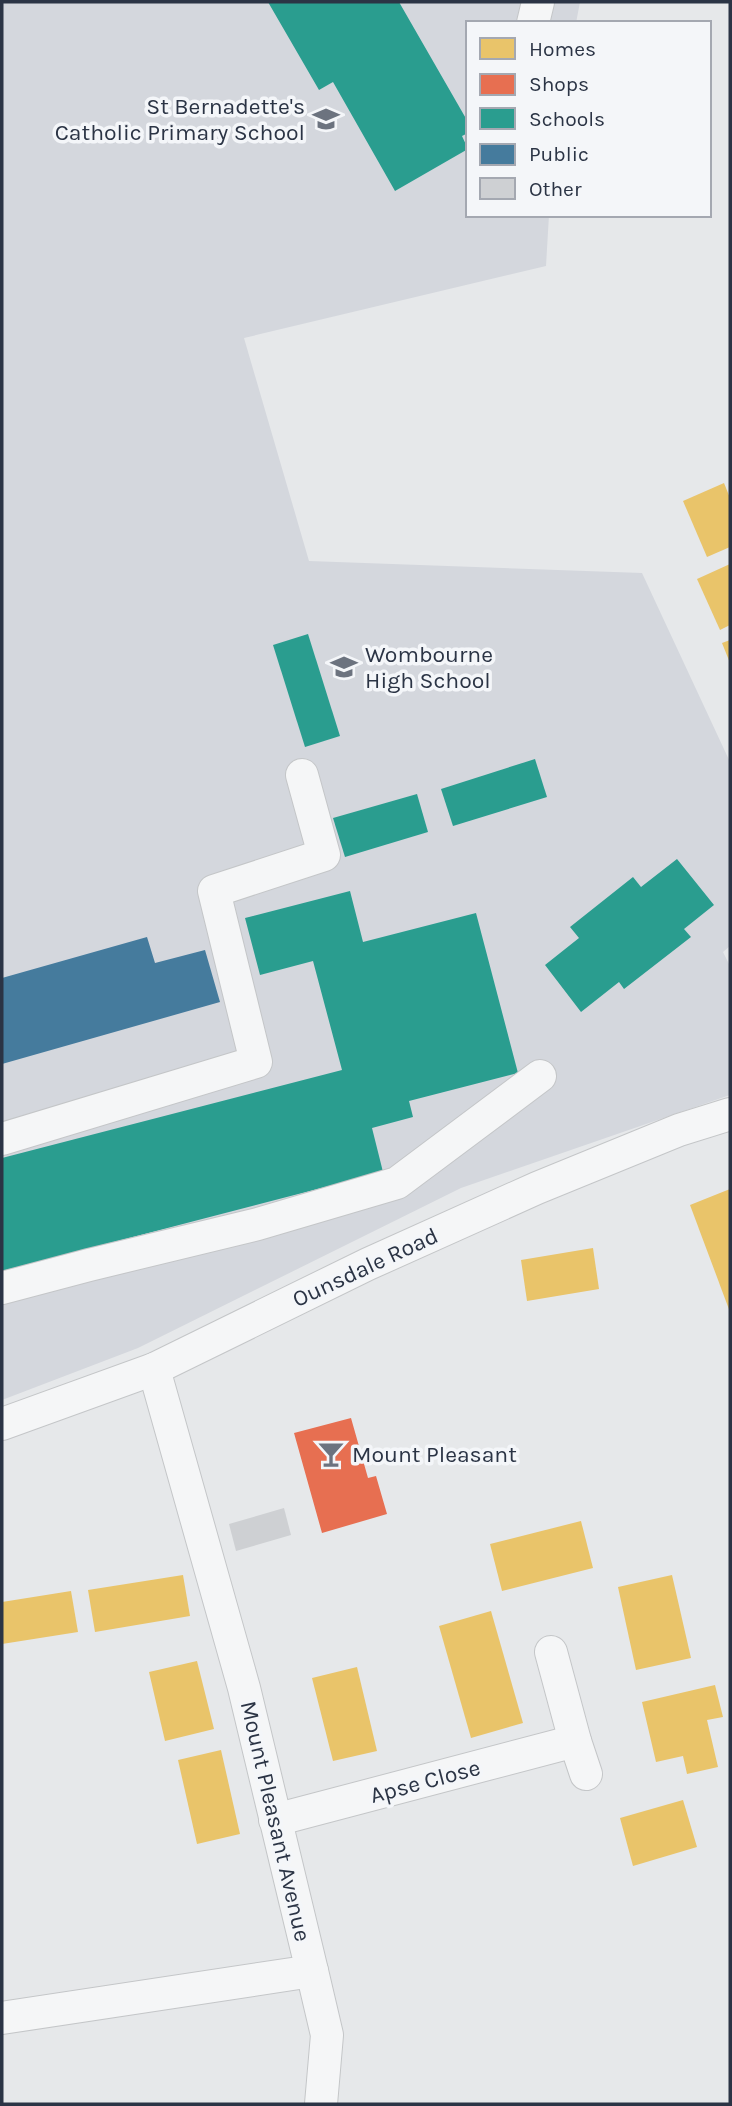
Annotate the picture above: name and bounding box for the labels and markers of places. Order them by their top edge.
place label: St Bernadette's Catholic Primary School [55,93,305,146]
school or university icon: St Bernadette's Catholic Primary School [311,104,341,134]
place label: Wombourne High School [365,641,493,694]
school or university icon: Wombourne High School [329,652,359,682]
bar icon: Mount Pleasant [316,1439,346,1469]
place label: Mount Pleasant [352,1441,517,1468]

